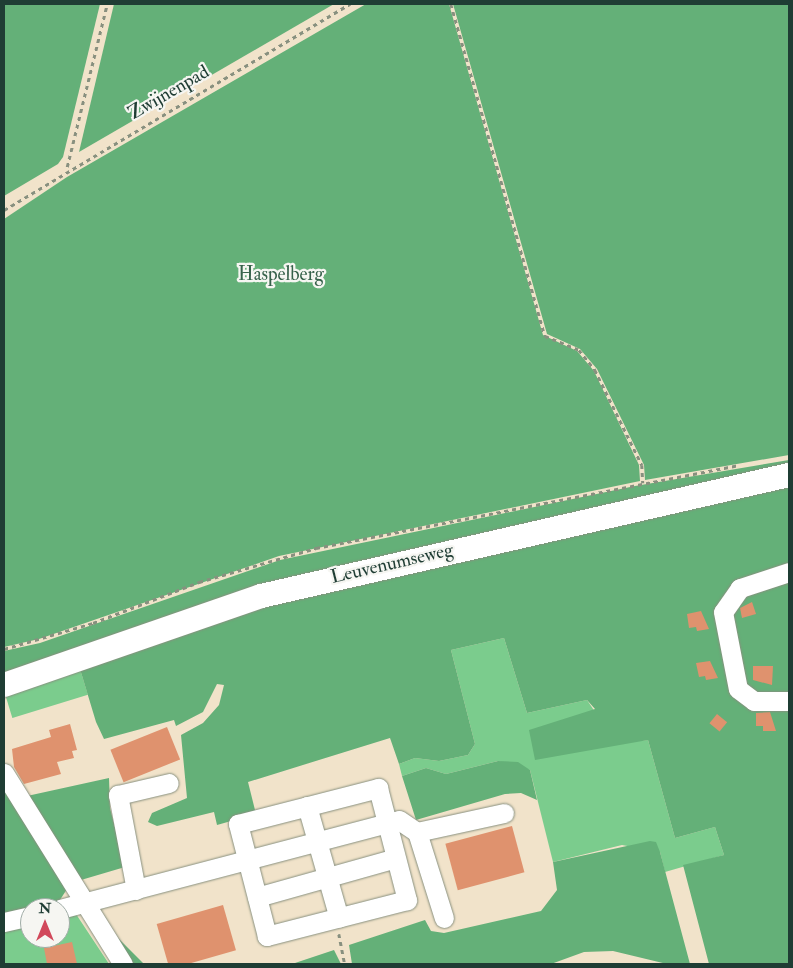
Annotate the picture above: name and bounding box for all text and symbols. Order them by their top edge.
street label: Zwijnenpad [125,61,213,125]
park label: Haspelberg [238,264,324,286]
street label: Leuvenumseweg [329,539,455,589]
north arrow [20,898,70,948]
text: N [39,900,51,917]

